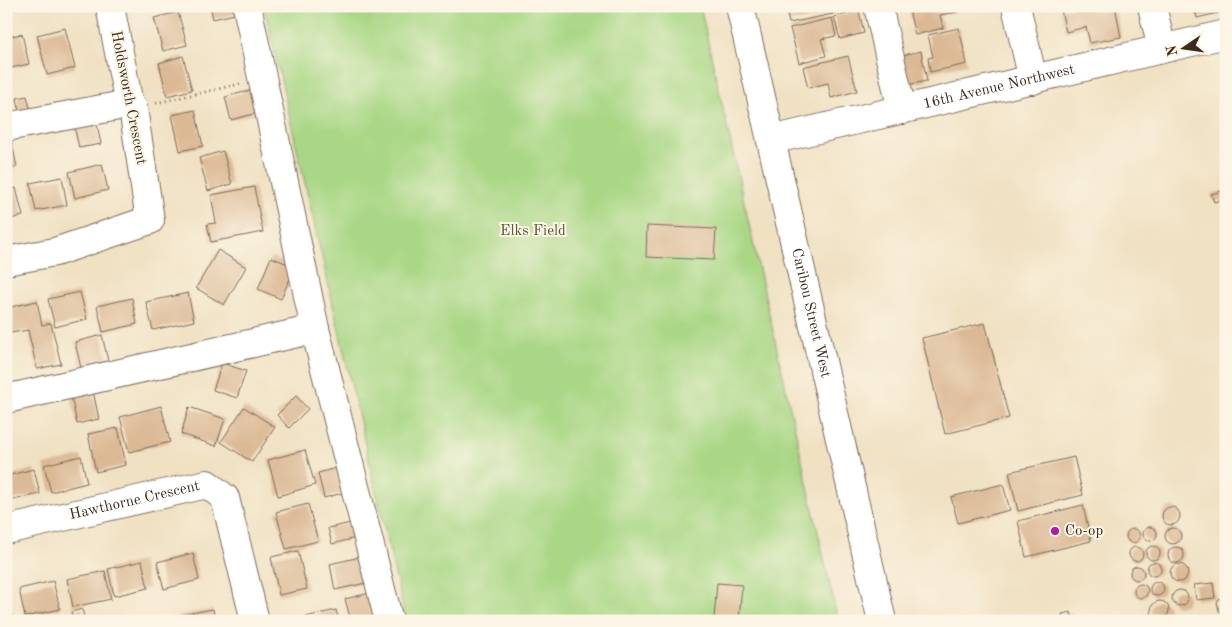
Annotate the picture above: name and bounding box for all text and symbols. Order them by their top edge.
north arrow [1160,22,1210,72]
street label: Holdsworth Crescent [108,30,148,166]
text: N [1164,44,1180,57]
street label: 16th Avenue Northwest [922,62,1076,112]
park label: Elks Field [500,224,566,239]
street label: Caribou Street West [789,247,833,379]
street label: Hawthorne Crescent [68,478,201,523]
place label: Co-op [1065,524,1103,539]
marker: Co-op [1049,525,1061,537]

